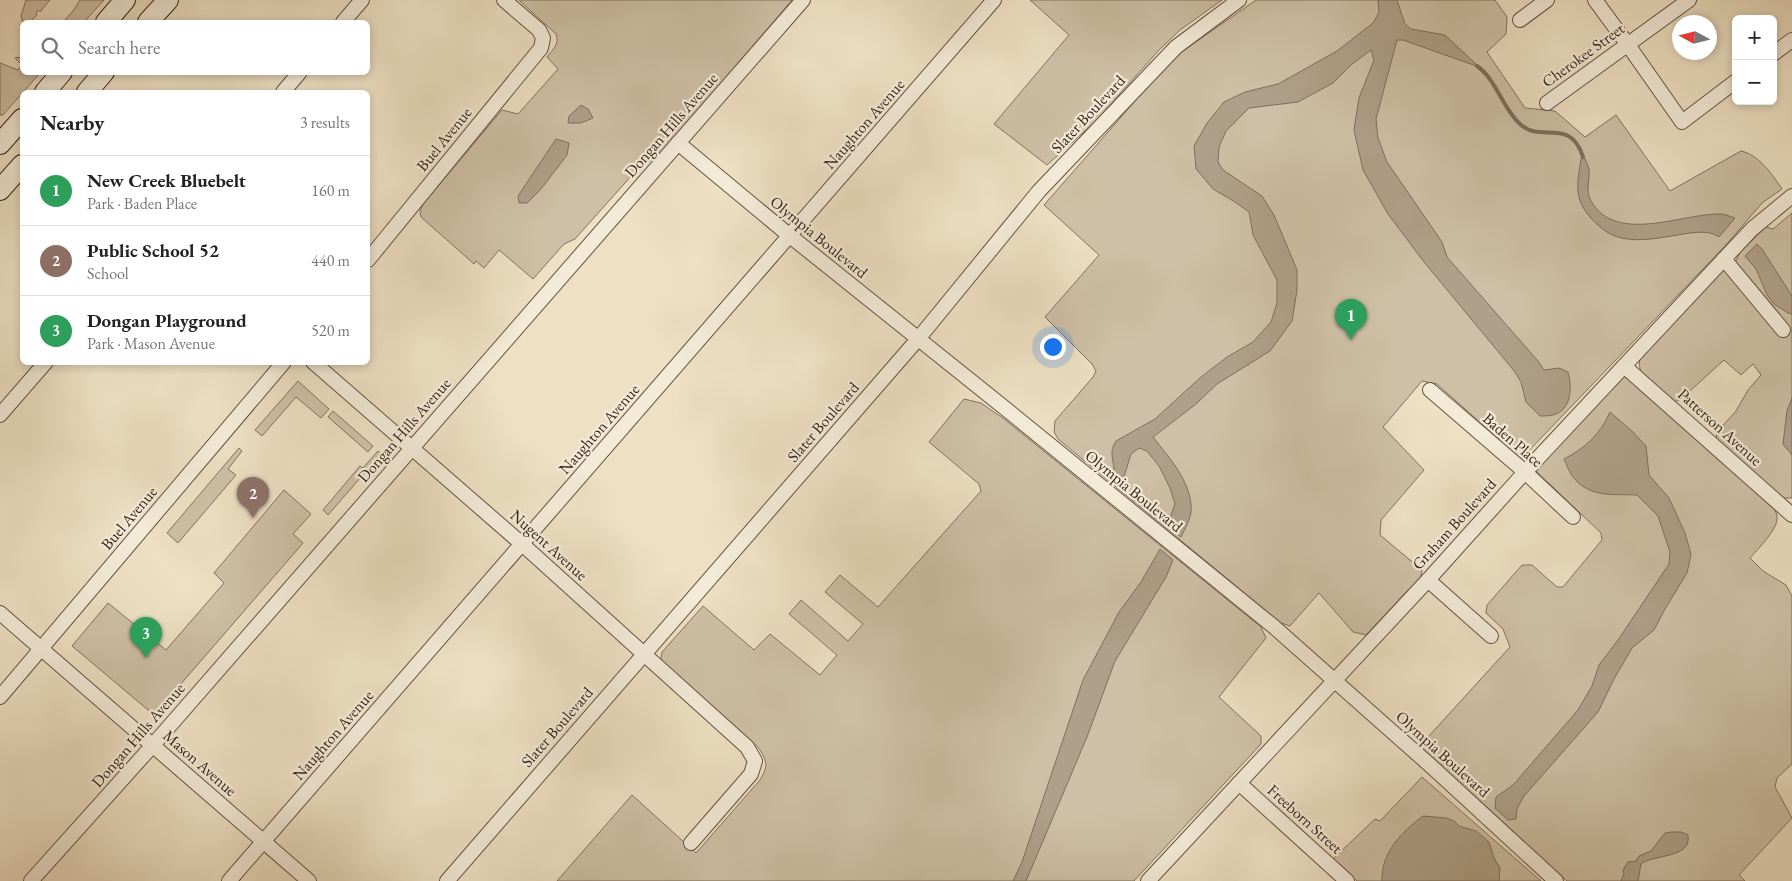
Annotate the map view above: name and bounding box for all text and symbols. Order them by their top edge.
north arrow [1672,15,1717,60]
map controls [1732,15,1777,105]
button: + [1732,15,1777,60]
street label: Cherokee Street [1538,18,1628,92]
search box [20,20,370,75]
icon: search [38,34,66,62]
text: Search here [78,35,160,60]
button: − [1732,60,1777,105]
street label: Dongan Hills Avenue [620,68,722,182]
street label: Slater Boulevard [1046,70,1130,158]
street label: Naughton Avenue [819,74,909,174]
street label: Buel Avenue [412,102,476,176]
text: Nearby [40,109,104,136]
text: 3 results [300,112,350,133]
text: New Creek Bluebelt [87,168,246,193]
text: 1 [52,180,60,201]
text: 160 m [311,180,350,201]
street label: Olympia Boulevard [766,191,873,283]
text: Park · Baden Place [87,193,197,214]
text: Public School 52 [87,238,219,263]
text: 2 [52,250,60,271]
text: 440 m [311,250,350,271]
text: School [87,263,129,284]
pin: 1 [1335,299,1367,340]
text: Dongan Playground [87,308,247,333]
text: 3 [52,320,60,341]
text: 520 m [311,320,350,341]
text: Park · Mason Avenue [87,333,215,354]
your location [1040,334,1066,360]
street label: Dongan Hills Avenue [353,373,455,487]
street label: Slater Boulevard [782,377,864,467]
street label: Naughton Avenue [554,379,644,479]
street label: Patterson Avenue [1673,383,1767,471]
street label: Baden Place [1478,408,1548,472]
street label: Olympia Boulevard [1081,445,1188,537]
street label: Graham Boulevard [1407,473,1501,574]
pin: 2 [237,477,269,518]
street label: Buel Avenue [96,482,162,554]
street label: Nugent Avenue [506,505,592,585]
pin: 3 [130,617,162,658]
street label: Dongan Hills Avenue [87,678,189,792]
street label: Slater Boulevard [516,682,598,772]
street label: Naughton Avenue [288,685,378,785]
street label: Olympia Boulevard [1391,706,1495,802]
street label: Mason Avenue [159,725,241,801]
street label: Freeborn Street [1263,780,1347,858]

